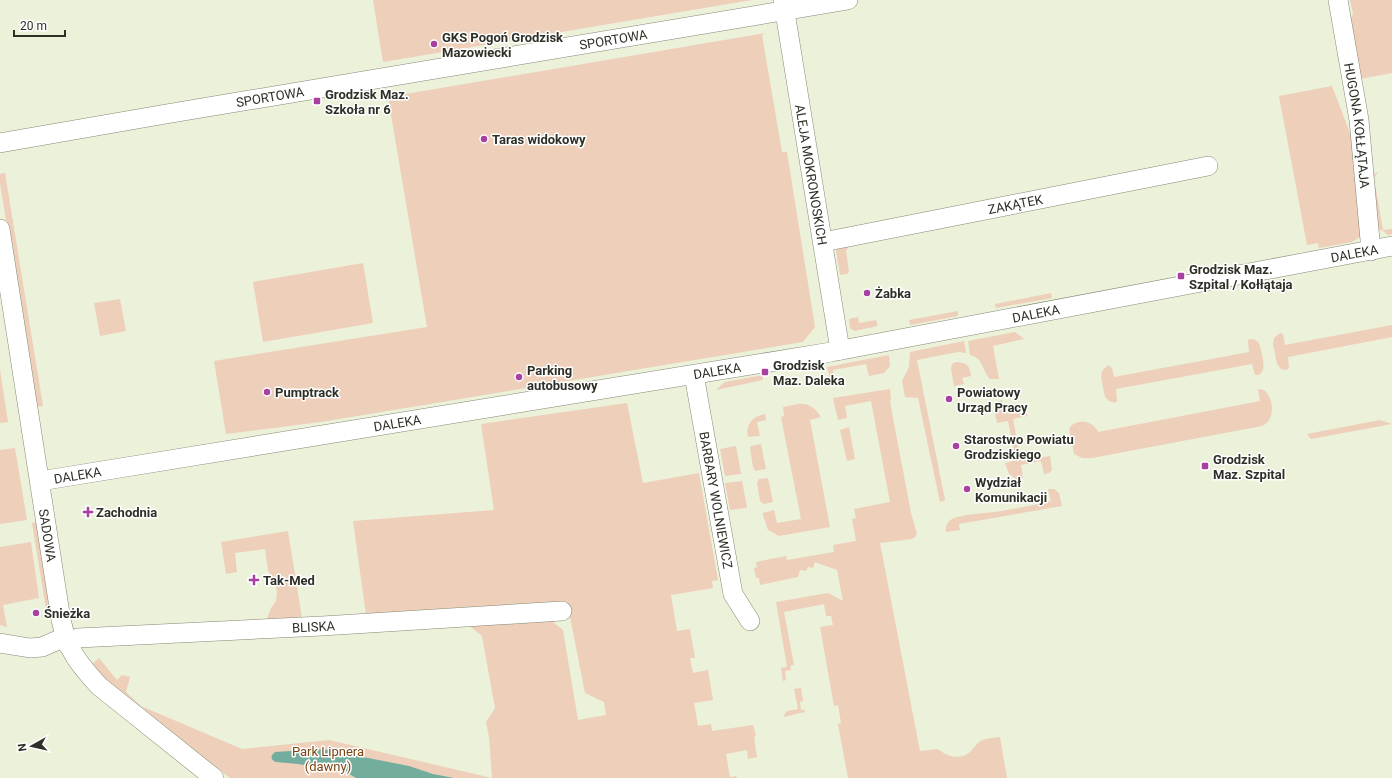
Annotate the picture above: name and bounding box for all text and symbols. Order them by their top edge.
scale bar [14,12,65,38]
text: 20 m [20,19,47,33]
street label: SPORTOWA [578,27,649,53]
place label: GKS Pogoń Grodzisk Mazowiecki [442,30,564,60]
marker: GKS Pogoń Grodzisk Mazowiecki [429,39,439,49]
street label: HUGONA KOŁŁĄTAJA [1341,62,1372,189]
street label: SPORTOWA [235,84,306,110]
place label: Grodzisk Maz. Szkoła nr 6 [325,87,409,117]
marker: Grodzisk Maz. Szkoła nr 6 [312,96,322,106]
street label: ALEJA MOKRONOSKICH [792,103,830,246]
place label: Taras widokowy [492,132,586,147]
marker: Taras widokowy [479,134,489,144]
street label: ZAKĄTEK [987,192,1045,217]
street label: DALEKA [1329,242,1380,265]
place label: Grodzisk Maz. Szpital / Kołłątaja [1189,262,1293,292]
marker: Grodzisk Maz. Szpital / Kołłątaja [1176,271,1186,281]
place label: Żabka [875,286,911,301]
marker: Żabka [862,288,872,298]
street label: DALEKA [1011,302,1061,326]
place label: Grodzisk Maz. Daleka [773,358,845,388]
street label: DALEKA [692,360,743,382]
place label: Parking autobusowy [527,363,598,393]
marker: Grodzisk Maz. Daleka [760,367,770,377]
marker: Parking autobusowy [514,372,524,382]
place label: Pumptrack [275,385,340,400]
place label: Powiatowy Urząd Pracy [957,385,1028,415]
marker: Pumptrack [262,387,272,397]
marker: Powiatowy Urząd Pracy [944,394,954,404]
street label: DALEKA [372,412,423,434]
street label: BARBARY WOLNIEWICZ [696,430,735,570]
place label: Starostwo Powiatu Grodziskiego [964,432,1074,462]
marker: Starostwo Powiatu Grodziskiego [951,441,961,451]
place label: Grodzisk Maz. Szpital [1213,452,1285,482]
marker: Grodzisk Maz. Szpital [1200,461,1210,471]
street label: DALEKA [53,464,103,487]
place label: Wydział Komunikacji [975,475,1047,505]
marker: Wydział Komunikacji [962,484,972,494]
place label: Zachodnia [96,505,157,520]
marker: Zachodnia [83,507,93,517]
street label: SADOWA [36,508,59,563]
place label: Tak-Med [263,573,315,588]
marker: Tak-Med [248,574,260,586]
place label: Śnieżka [44,606,90,621]
marker: Śnieżka [31,608,41,618]
street label: BLISKA [292,618,336,635]
north arrow [12,726,52,766]
text: N [16,742,30,752]
park label: Park Lipnera (dawny) [292,744,364,774]

